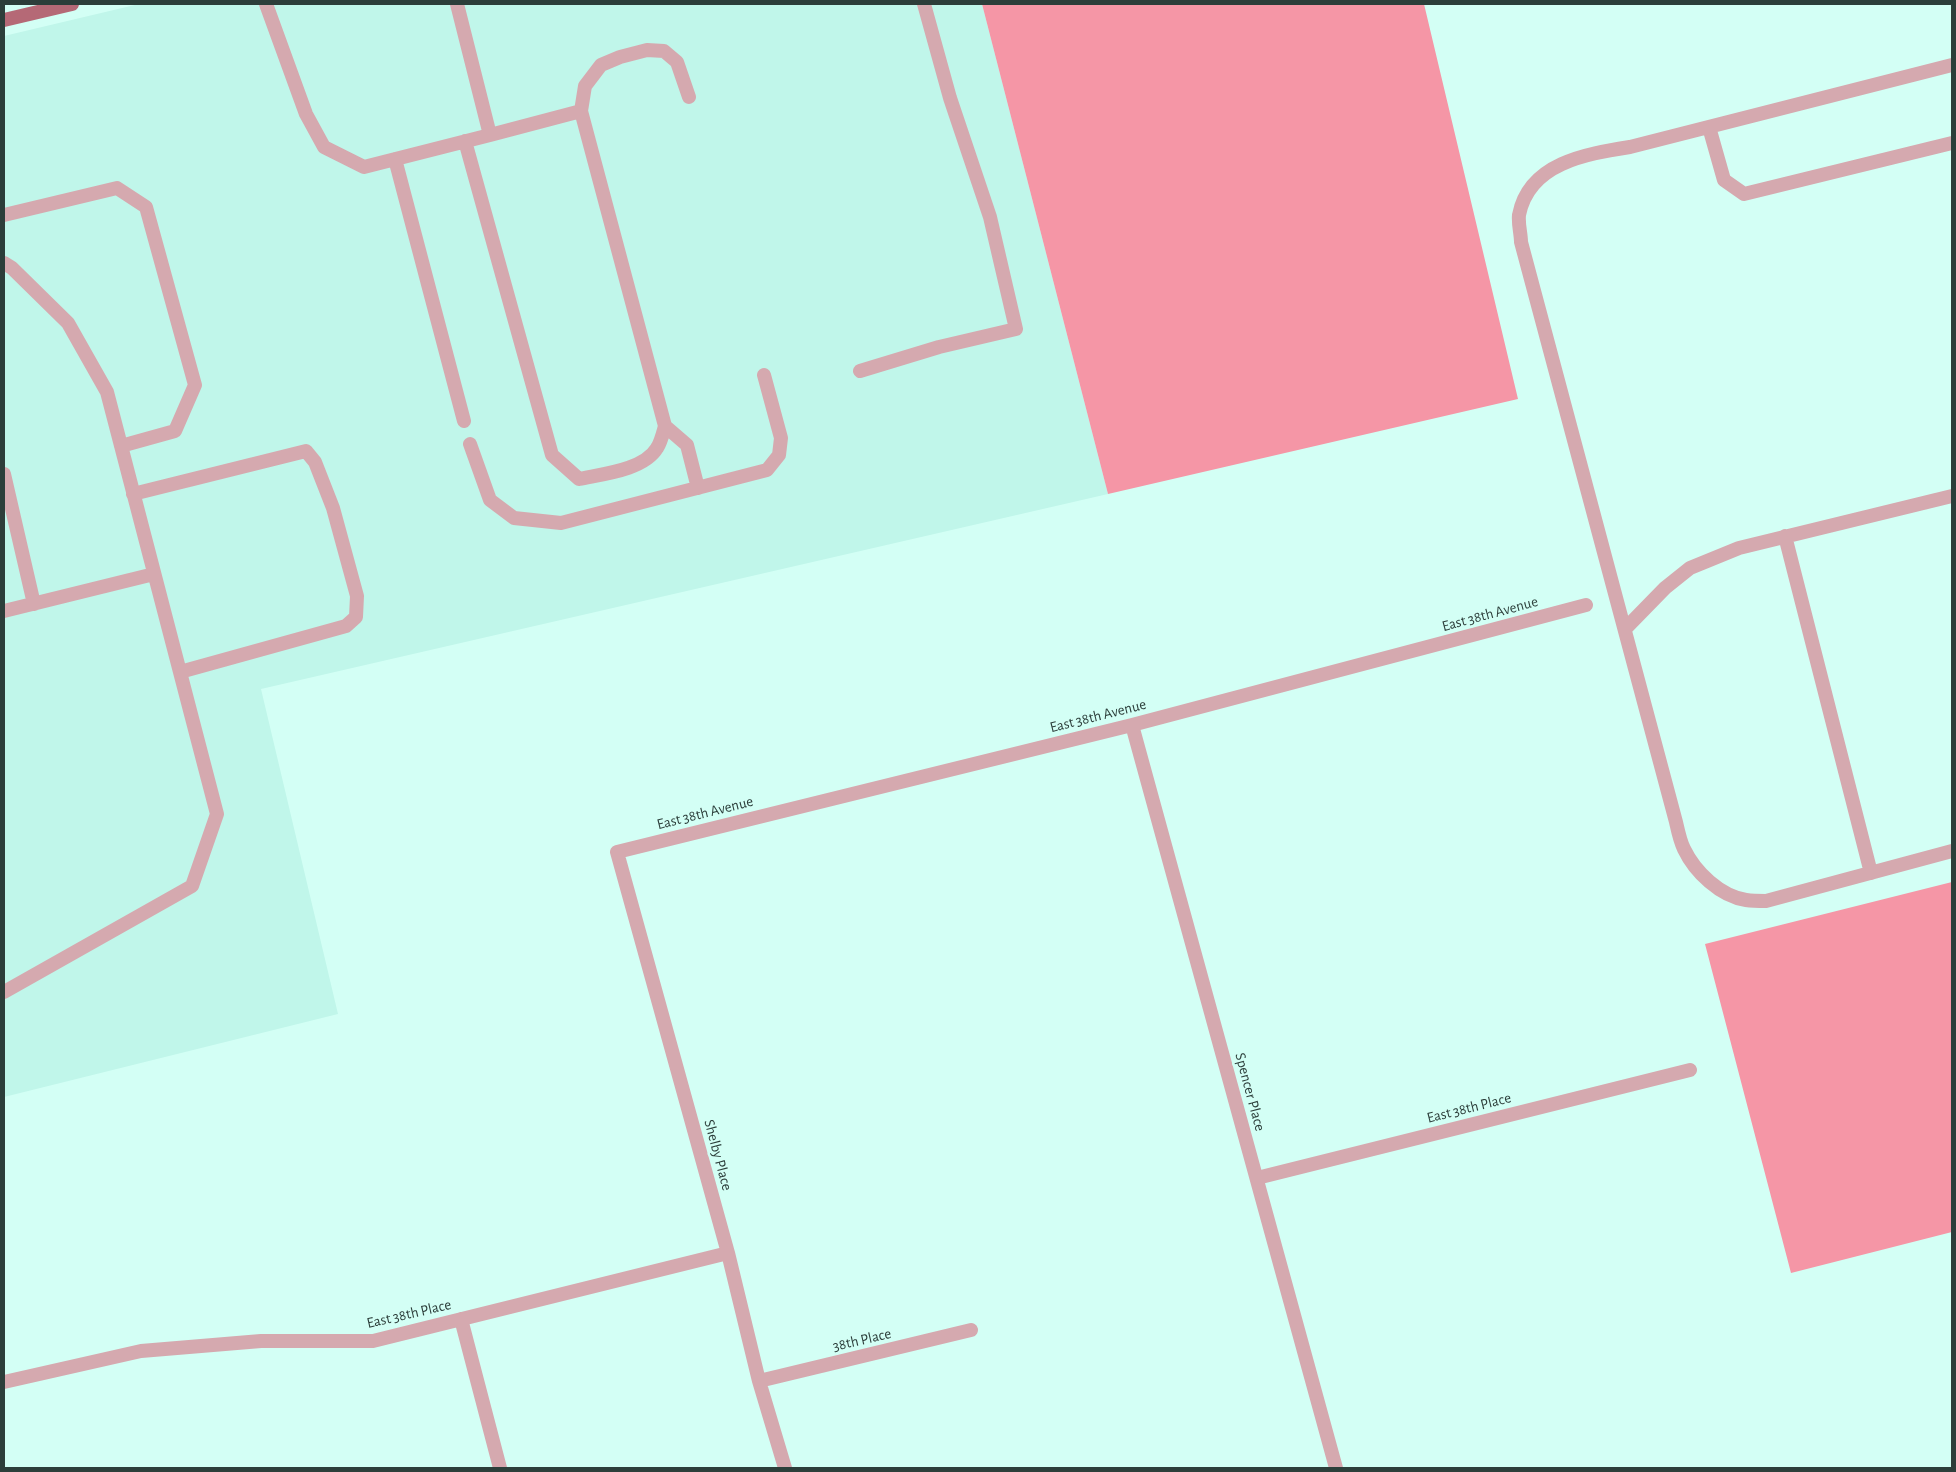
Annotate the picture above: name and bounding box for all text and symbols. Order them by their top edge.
street label: East 38th Avenue [1440,593,1540,635]
street label: East 38th Avenue [1048,695,1148,737]
street label: East 38th Avenue [655,792,755,834]
street label: Spencer Place [1231,1051,1269,1133]
street label: East 38th Place [1425,1089,1513,1127]
street label: Shelby Place [700,1117,736,1193]
street label: East 38th Place [365,1296,453,1332]
street label: 38th Place [831,1325,893,1355]

